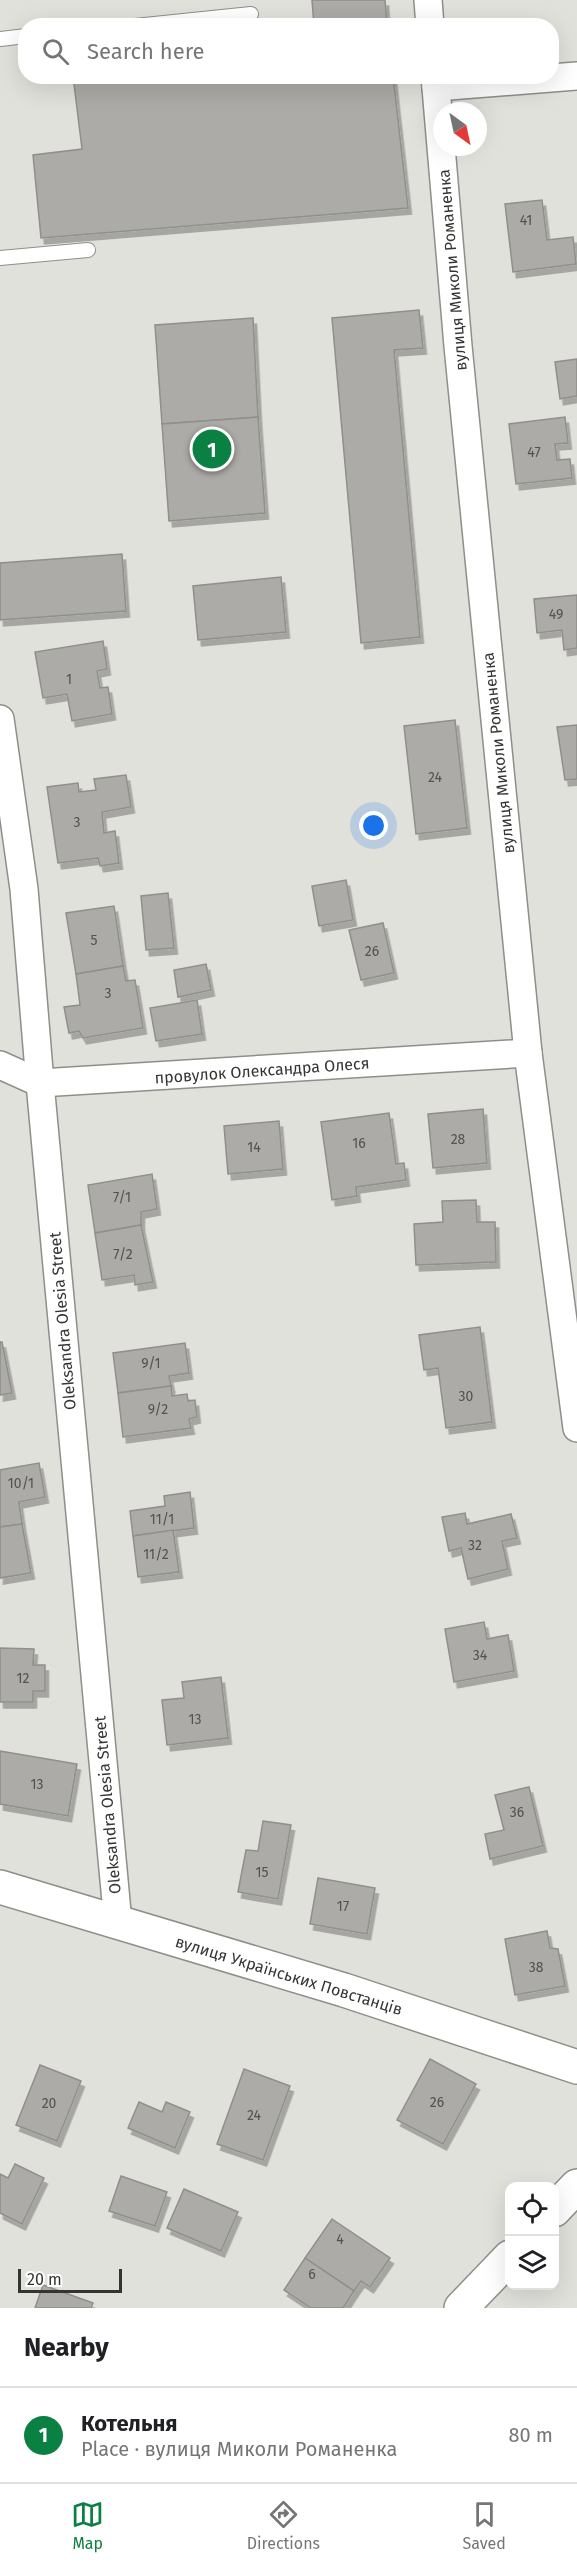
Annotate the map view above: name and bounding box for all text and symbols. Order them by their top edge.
search box [18,18,559,84]
icon: search [39,35,72,68]
text: Search here [87,38,205,65]
north arrow [433,102,487,156]
street label: вулиця Миколи Романенка [434,168,471,372]
house number: 41 [520,212,532,229]
pin: 1 [192,426,232,472]
house number: 47 [527,444,541,461]
house number: 49 [549,606,563,623]
street label: вулиця Миколи Романенка [478,651,519,855]
house number: 1 [66,671,72,688]
house number: 24 [428,769,443,786]
your location [359,811,388,840]
house number: 3 [74,814,81,831]
house number: 5 [90,932,98,949]
house number: 26 [365,943,379,960]
house number: 3 [105,985,112,1002]
street label: провулок Олександра Олеся [154,1054,370,1087]
house number: 28 [451,1131,466,1148]
house number: 16 [352,1135,366,1152]
house number: 14 [247,1139,261,1156]
house number: 7/1 [113,1189,131,1206]
street label: Oleksandra Olesia Street [45,1231,80,1411]
house number: 7/2 [113,1246,133,1263]
house number: 9/1 [141,1355,161,1372]
house number: 30 [459,1388,474,1405]
house number: 9/2 [148,1401,168,1418]
house number: 10/1 [8,1475,34,1492]
house number: 11/1 [150,1511,174,1528]
house number: 32 [468,1537,482,1554]
house number: 11/2 [143,1546,169,1563]
house number: 34 [473,1647,488,1664]
house number: 12 [17,1670,30,1687]
house number: 13 [188,1711,202,1728]
street label: Oleksandra Olesia Street [90,1715,125,1895]
house number: 13 [30,1776,44,1793]
house number: 36 [510,1804,524,1821]
house number: 15 [255,1864,269,1881]
house number: 17 [337,1898,349,1915]
street label: вулиця Українських Повстанців [173,1932,405,2019]
house number: 38 [529,1959,544,1976]
house number: 26 [430,2094,444,2111]
house number: 20 [42,2095,57,2112]
house number: 24 [247,2107,262,2124]
map controls [505,2182,559,2290]
button: locate [505,2182,559,2236]
house number: 4 [336,2231,344,2248]
button: layers [505,2236,559,2290]
scale bar [18,2266,122,2294]
house number: 6 [308,2266,316,2283]
text: 20 m [27,2270,62,2289]
text: Nearby [24,2332,109,2363]
text: Котельня [81,2410,178,2437]
text: 1 [39,2423,48,2447]
text: 80 m [508,2423,553,2447]
text: Place · вулиця Миколи Романенка [81,2437,397,2461]
tab: Map [71,2498,104,2553]
tab: Directions [247,2498,320,2553]
tab: Saved [462,2498,506,2553]

